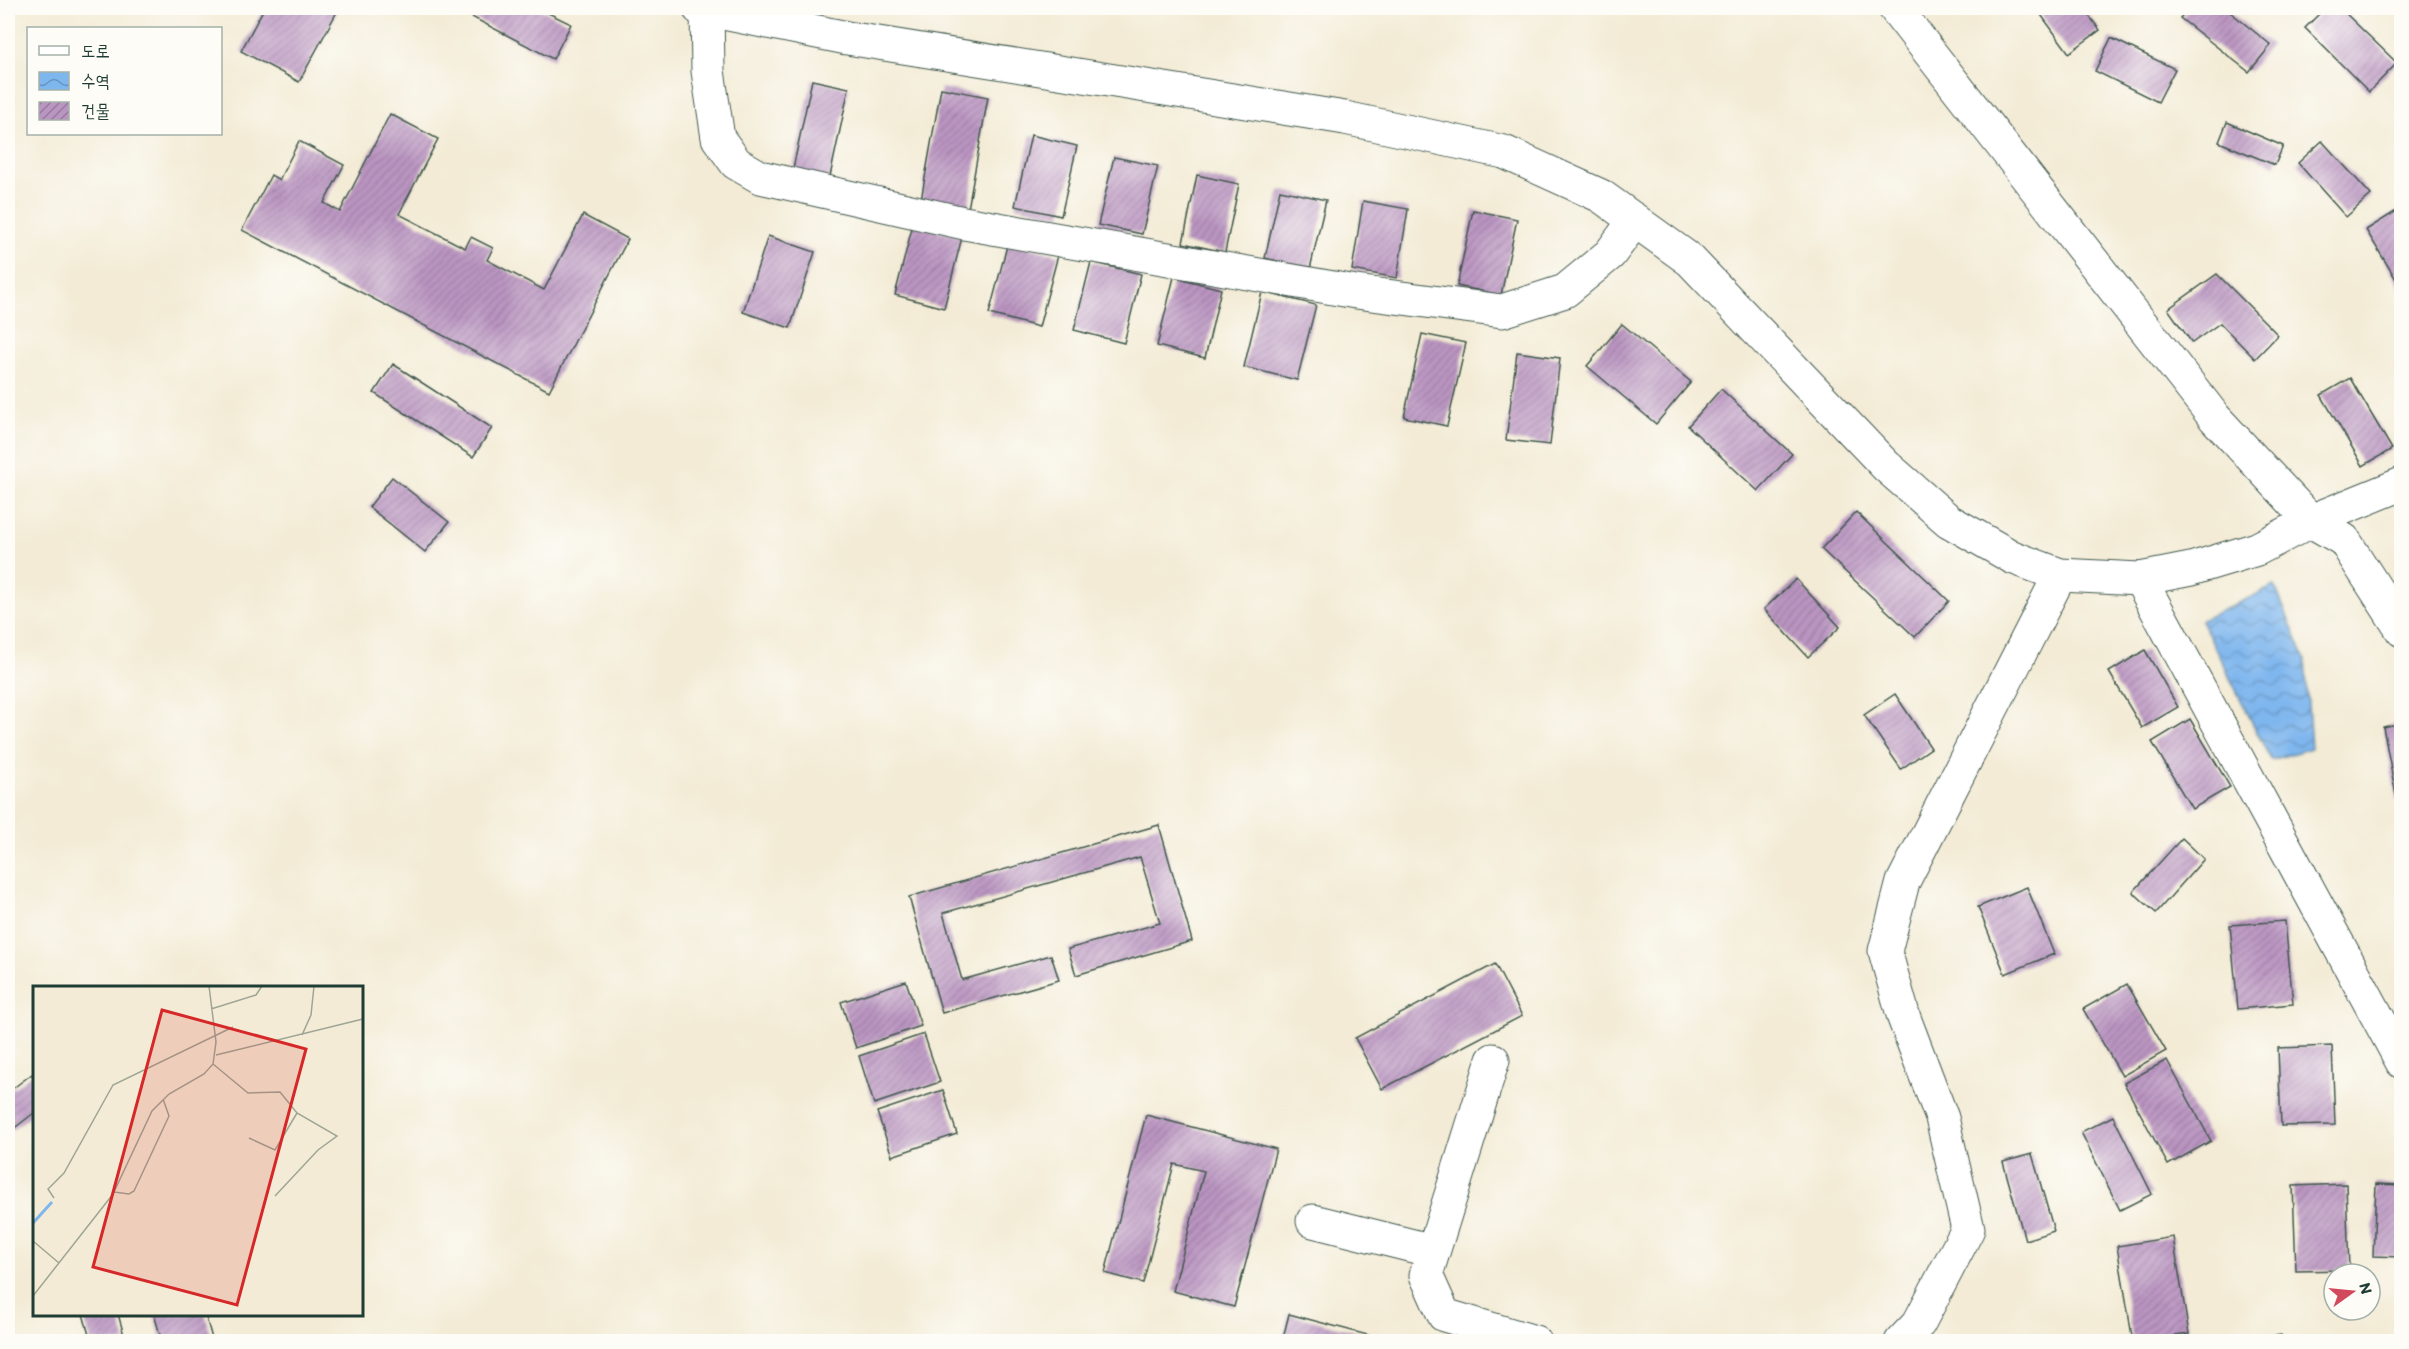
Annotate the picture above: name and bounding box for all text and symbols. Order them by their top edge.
legend [27,27,222,135]
text: 도로 [81,40,110,62]
text: 수역 [81,70,110,92]
text: 건물 [81,100,110,122]
inset map [33,986,363,1316]
north arrow [2322,1262,2382,1322]
text: N [2355,1281,2377,1296]

